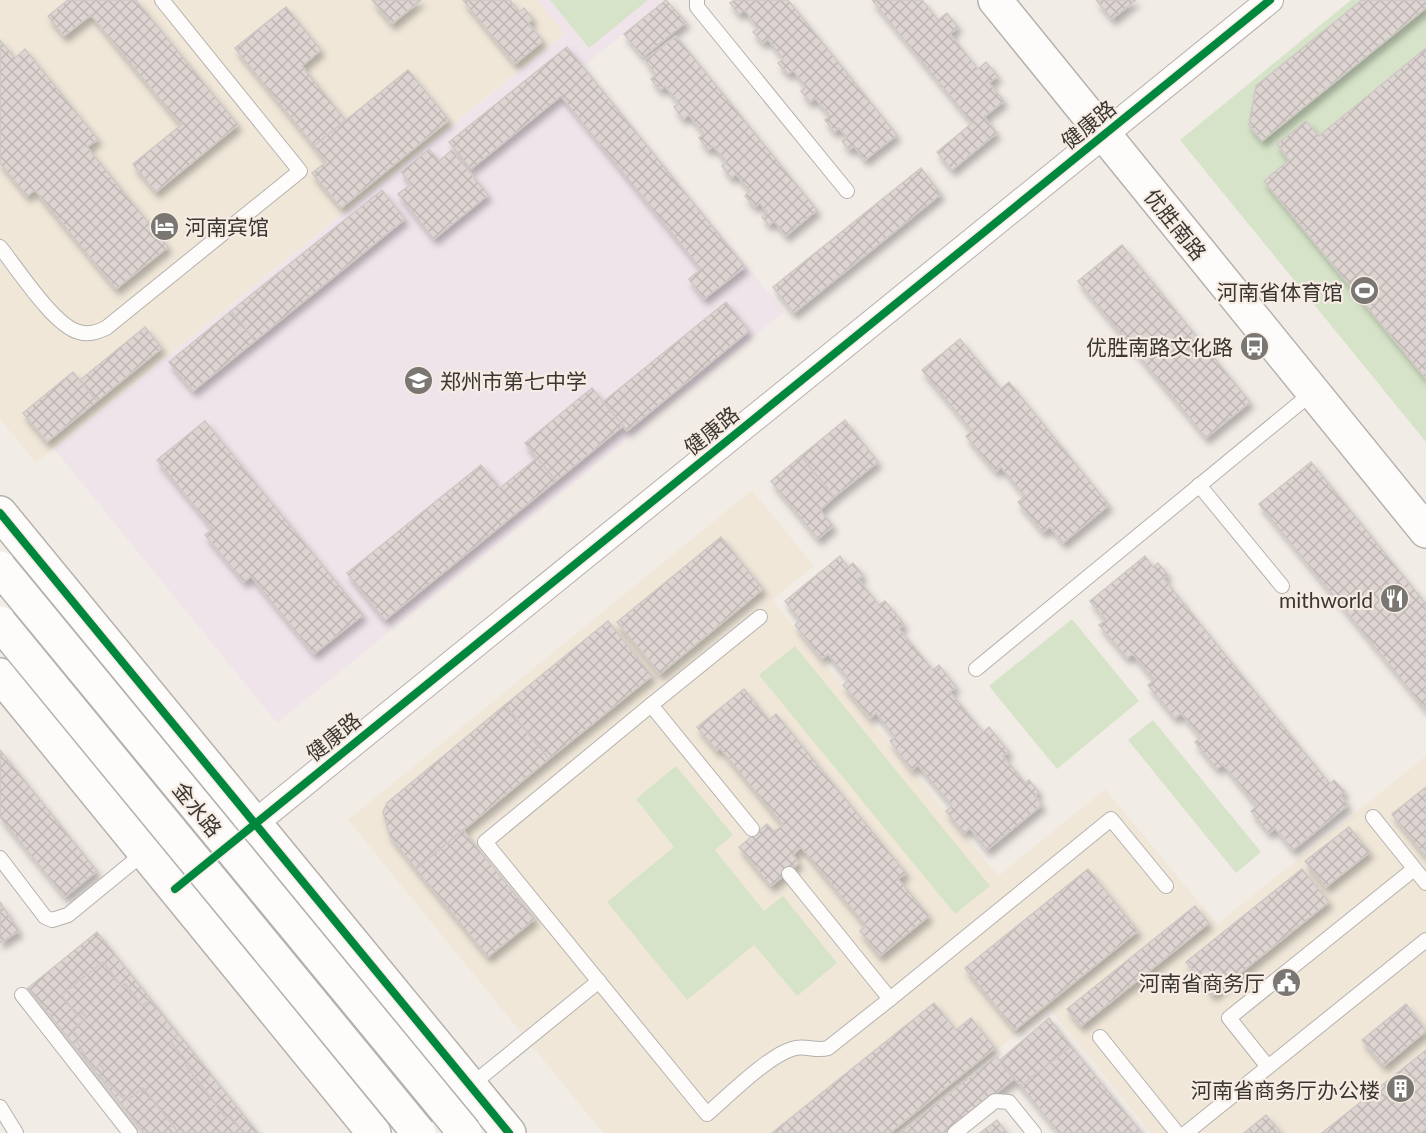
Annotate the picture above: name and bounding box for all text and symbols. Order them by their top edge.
street label: 健康路 [1056,94,1120,154]
street label: 优胜南路 [1140,183,1212,265]
hotel icon: 河南宾馆 [148,210,180,242]
place label: 河南宾馆 [185,214,269,239]
sports icon: 河南省体育馆 [1348,275,1380,307]
place label: 河南省体育馆 [1217,279,1343,304]
bus stop icon: 优胜南路文化路 [1238,330,1270,362]
place label: 优胜南路文化路 [1086,334,1233,359]
school or university icon: 郑州市第七中学 [403,364,435,396]
place label: 郑州市第七中学 [440,368,587,393]
street label: 健康路 [679,400,743,460]
restaurant icon: mithworld [1378,583,1410,615]
place label: mithworld [1279,587,1373,612]
street label: 健康路 [301,706,365,766]
street label: 金水路 [168,777,228,841]
public building icon: 河南省商务厅 [1270,966,1302,998]
place label: 河南省商务厅 [1139,970,1265,995]
building icon: 河南省商务厅办公楼 [1385,1073,1417,1105]
place label: 河南省商务厅办公楼 [1191,1077,1380,1102]

